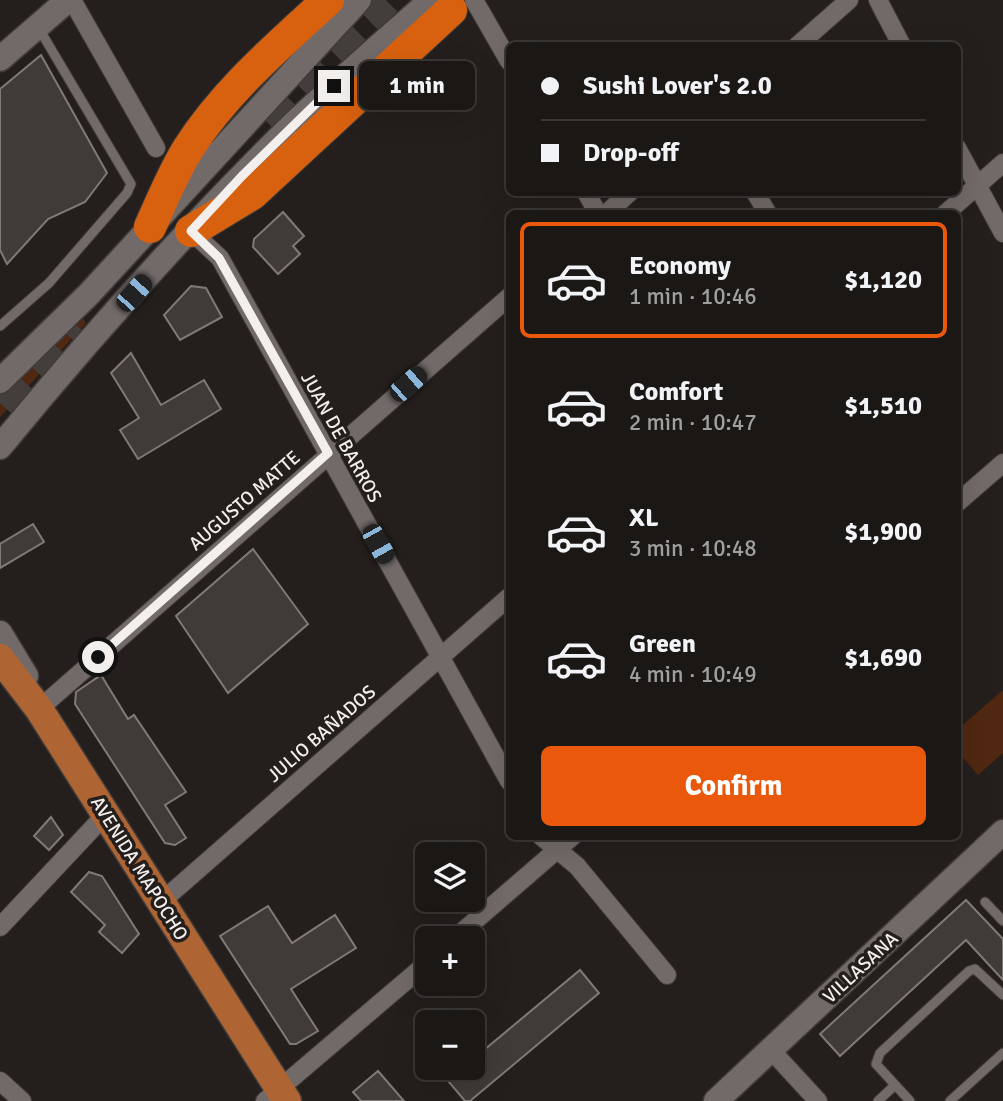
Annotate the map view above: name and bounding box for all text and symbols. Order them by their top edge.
callout: 1 min [358,62,474,110]
route end [318,70,350,102]
text: Sushi Lover's 2.0 [583,70,772,102]
text: 1 min [389,71,445,100]
text: Drop-off [583,137,679,169]
icon: car [545,249,608,312]
text: Economy [629,250,731,282]
text: $1,120 [844,264,922,296]
car [113,270,156,316]
text: 1 min · 10:46 [629,282,757,311]
car [386,362,431,406]
street label: JUAN DE BARROS [295,368,387,507]
icon: car [545,375,608,438]
text: Comfort [629,376,723,408]
text: $1,510 [844,390,922,422]
text: 2 min · 10:47 [629,408,757,437]
street label: AUGUSTO MATTE [184,446,305,556]
icon: car [545,501,608,564]
text: XL [629,502,659,534]
text: $1,900 [844,516,922,548]
car [359,521,398,567]
text: 3 min · 10:48 [629,534,757,563]
icon: car [545,627,608,690]
text: Green [629,628,696,660]
route start [82,641,114,673]
text: $1,690 [844,642,922,674]
text: 4 min · 10:49 [629,660,757,689]
street label: JULIO BAÑADOS [262,680,381,788]
button: Confirm [541,746,926,826]
street label: AVENIDA MAPOCHO [85,792,193,945]
map controls [415,842,485,1080]
button: layers [415,842,485,912]
button: + [415,926,485,996]
street label: VILLASANA [818,927,904,1009]
button: − [415,1010,485,1080]

